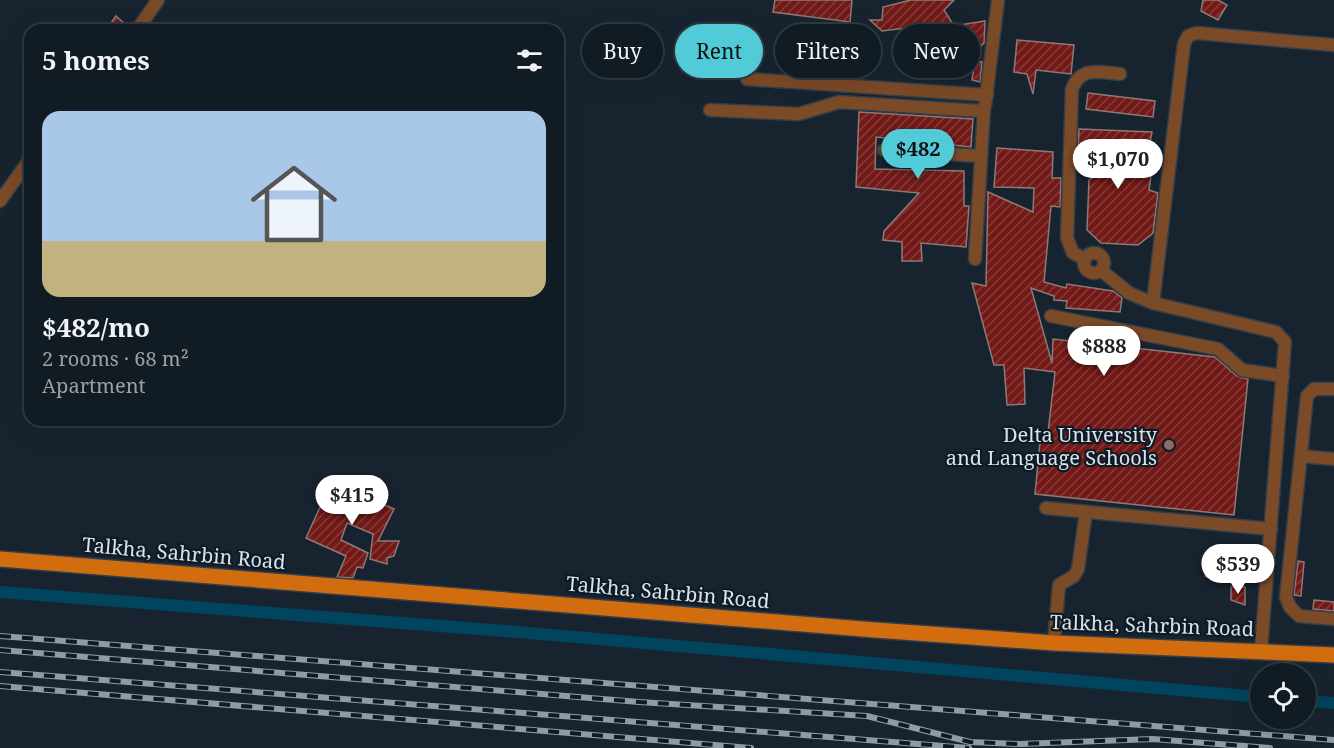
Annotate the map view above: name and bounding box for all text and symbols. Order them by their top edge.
chip: Buy [582,24,663,78]
chip: Rent [675,24,763,78]
chip: Filters [775,24,881,78]
chip: New [893,24,980,78]
text: 5 homes [42,42,150,78]
icon: filters [513,44,546,77]
pin: $482 [882,129,954,180]
text: $482 [895,135,941,162]
pin: $1,070 [1069,139,1167,190]
text: $1,070 [1087,145,1149,172]
icon: home [240,150,348,258]
text: $482/mo [42,309,150,345]
pin: $888 [1068,326,1140,377]
text: $888 [1081,332,1127,359]
text: 2 rooms · 68 m² [42,345,189,372]
text: Apartment [42,372,146,399]
place label: Delta University and Language Schools [946,421,1158,471]
marker: Delta University and Language Schools [1162,438,1176,452]
pin: $415 [316,475,388,526]
text: $415 [329,481,375,508]
street label: Talkha, Sahrbin Road [81,531,287,575]
pin: $539 [1202,544,1274,595]
text: $539 [1215,550,1261,577]
street label: Talkha, Sahrbin Road [565,570,771,614]
street label: Talkha, Sahrbin Road [1049,608,1255,642]
map controls [1250,663,1316,729]
button: locate [1250,663,1316,729]

